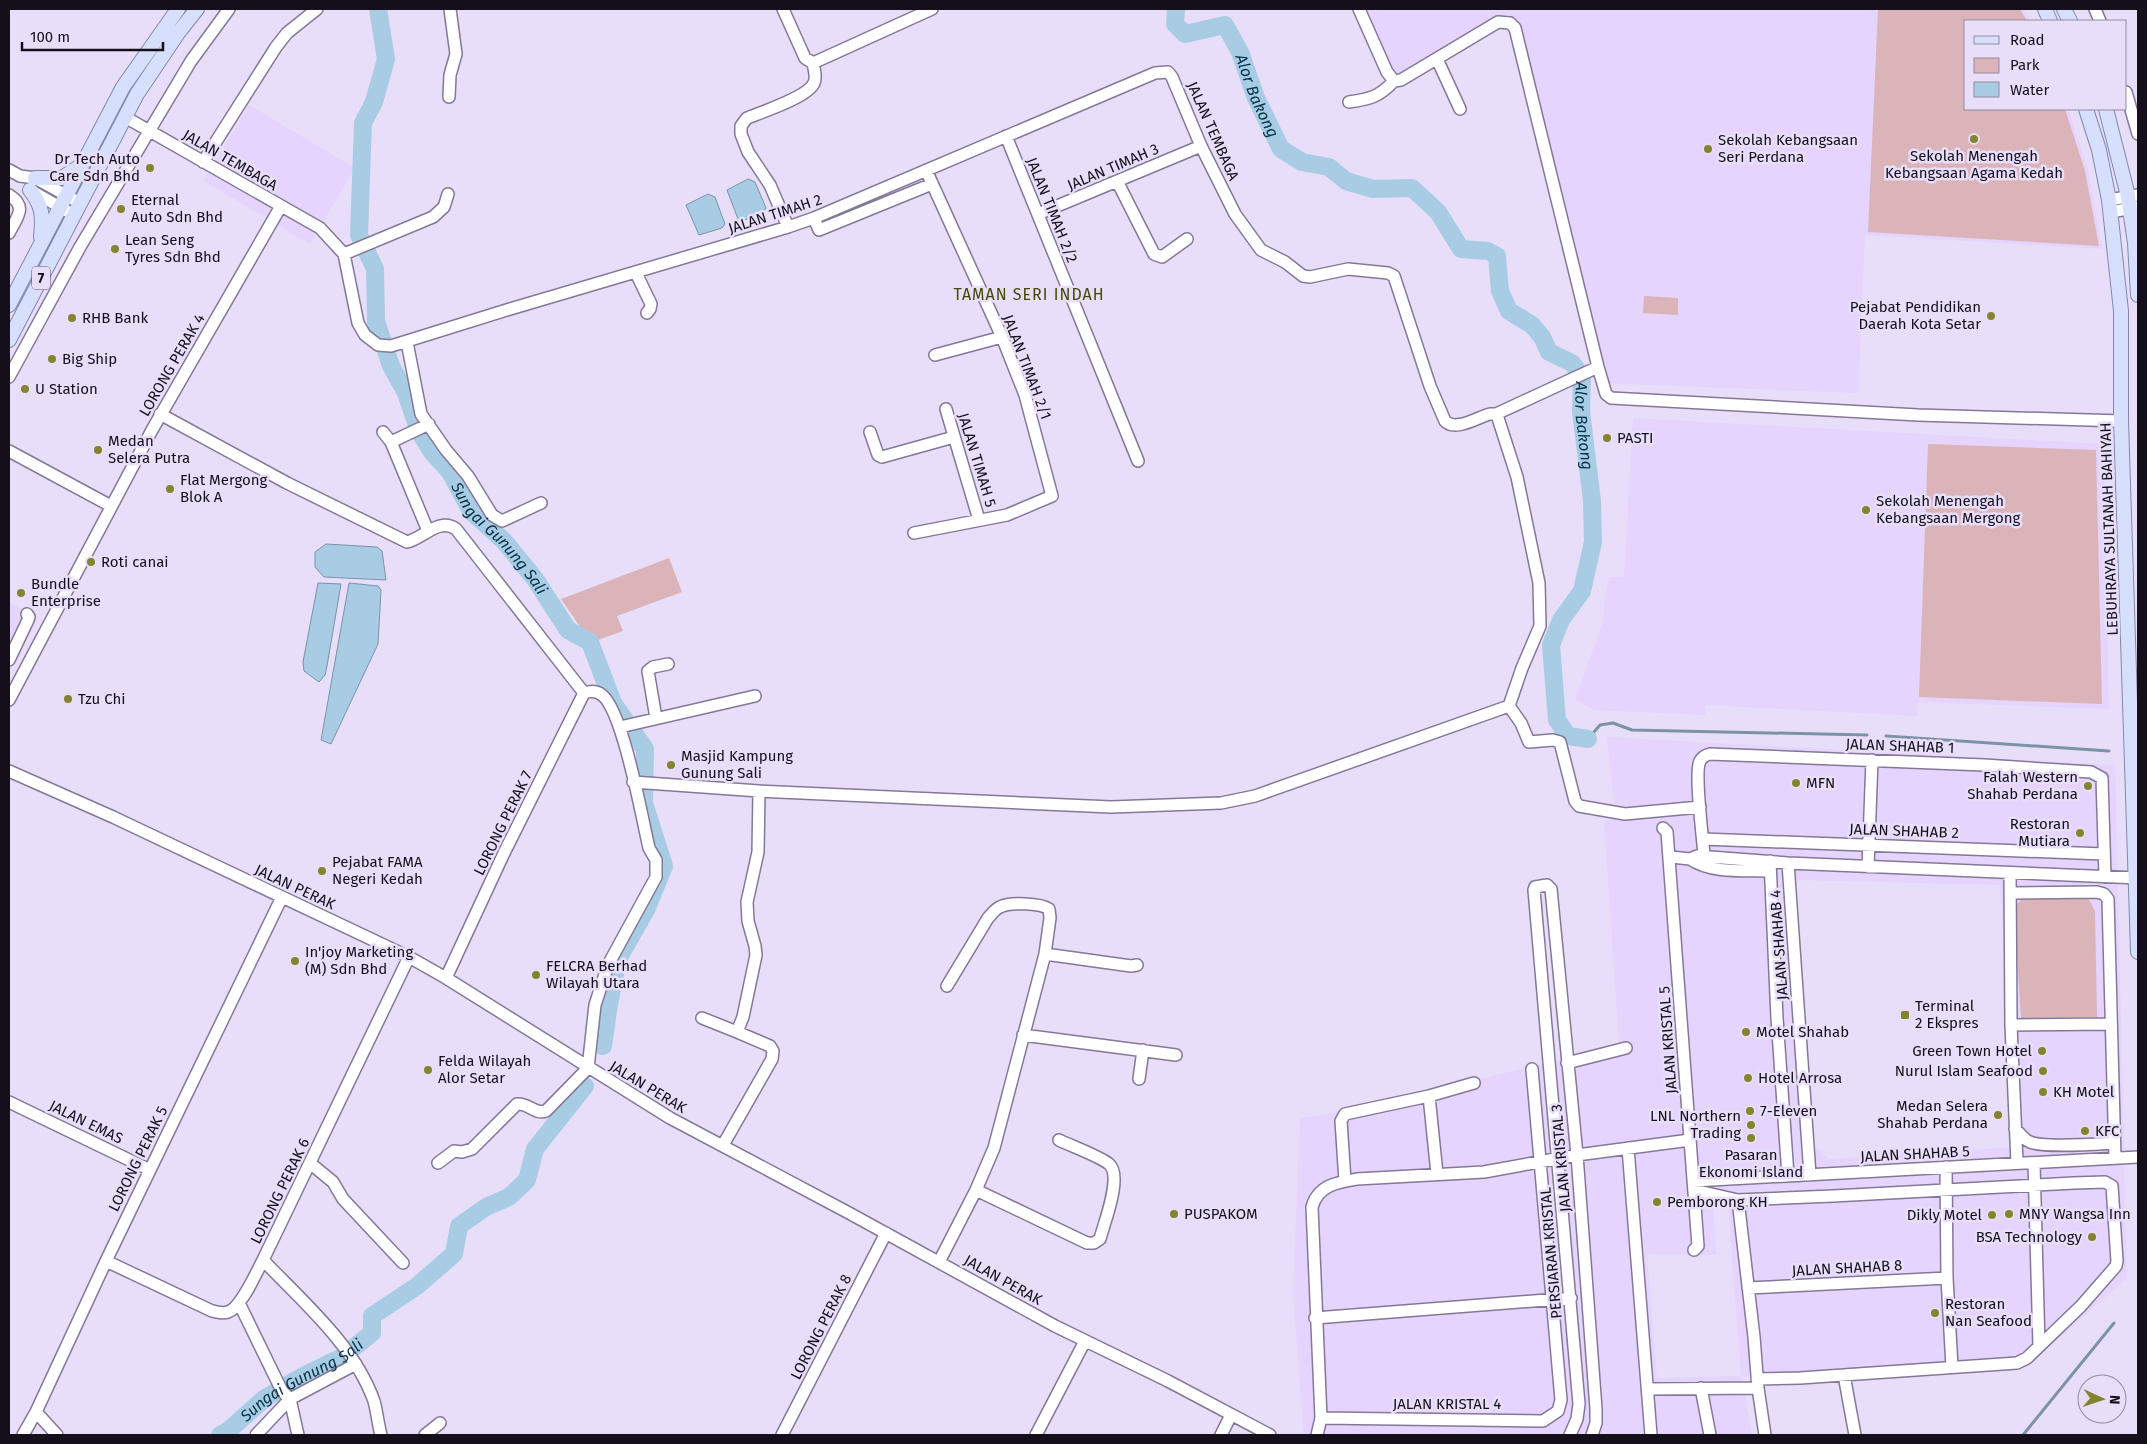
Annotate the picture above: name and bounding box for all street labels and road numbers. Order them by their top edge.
street label: JALAN TEMBAGA [1183,79,1243,184]
street label: JALAN TEMBAGA [179,126,281,195]
street label: JALAN TIMAH 3 [1065,140,1161,194]
street label: JALAN TIMAH 2/2 [1023,155,1081,265]
street label: JALAN TIMAH 2 [726,190,824,238]
road number: 7 [32,266,50,290]
street label: LORONG PERAK 4 [135,311,209,419]
street label: JALAN TIMAH 2/1 [999,312,1055,422]
street label: JALAN TIMAH 5 [954,411,1000,509]
street label: LEBUHRAYA SULTANAH BAHIYAH [2096,422,2122,636]
street label: JALAN SHAHAB 1 [1845,735,1955,757]
street label: LORONG PERAK 7 [470,767,536,878]
street label: JALAN SHAHAB 2 [1849,820,1959,842]
street label: JALAN PERAK [252,861,338,914]
street label: JALAN SHAHAB 4 [1766,889,1792,1001]
street label: JALAN KRISTAL 5 [1655,985,1681,1095]
street label: JALAN PERAK [606,1057,690,1117]
street label: JALAN EMAS [46,1096,126,1148]
street label: LORONG PERAK 5 [105,1103,171,1215]
street label: JALAN KRISTAL 3 [1547,1103,1575,1213]
street label: LORONG PERAK 6 [247,1135,313,1247]
street label: JALAN SHAHAB 5 [1860,1142,1970,1166]
street label: PERSIARAN KRISTAL [1536,1186,1566,1320]
street label: JALAN PERAK [961,1251,1045,1309]
street label: JALAN SHAHAB 8 [1791,1256,1903,1280]
street label: LORONG PERAK 8 [787,1271,855,1383]
street label: JALAN KRISTAL 4 [1393,1395,1501,1413]

